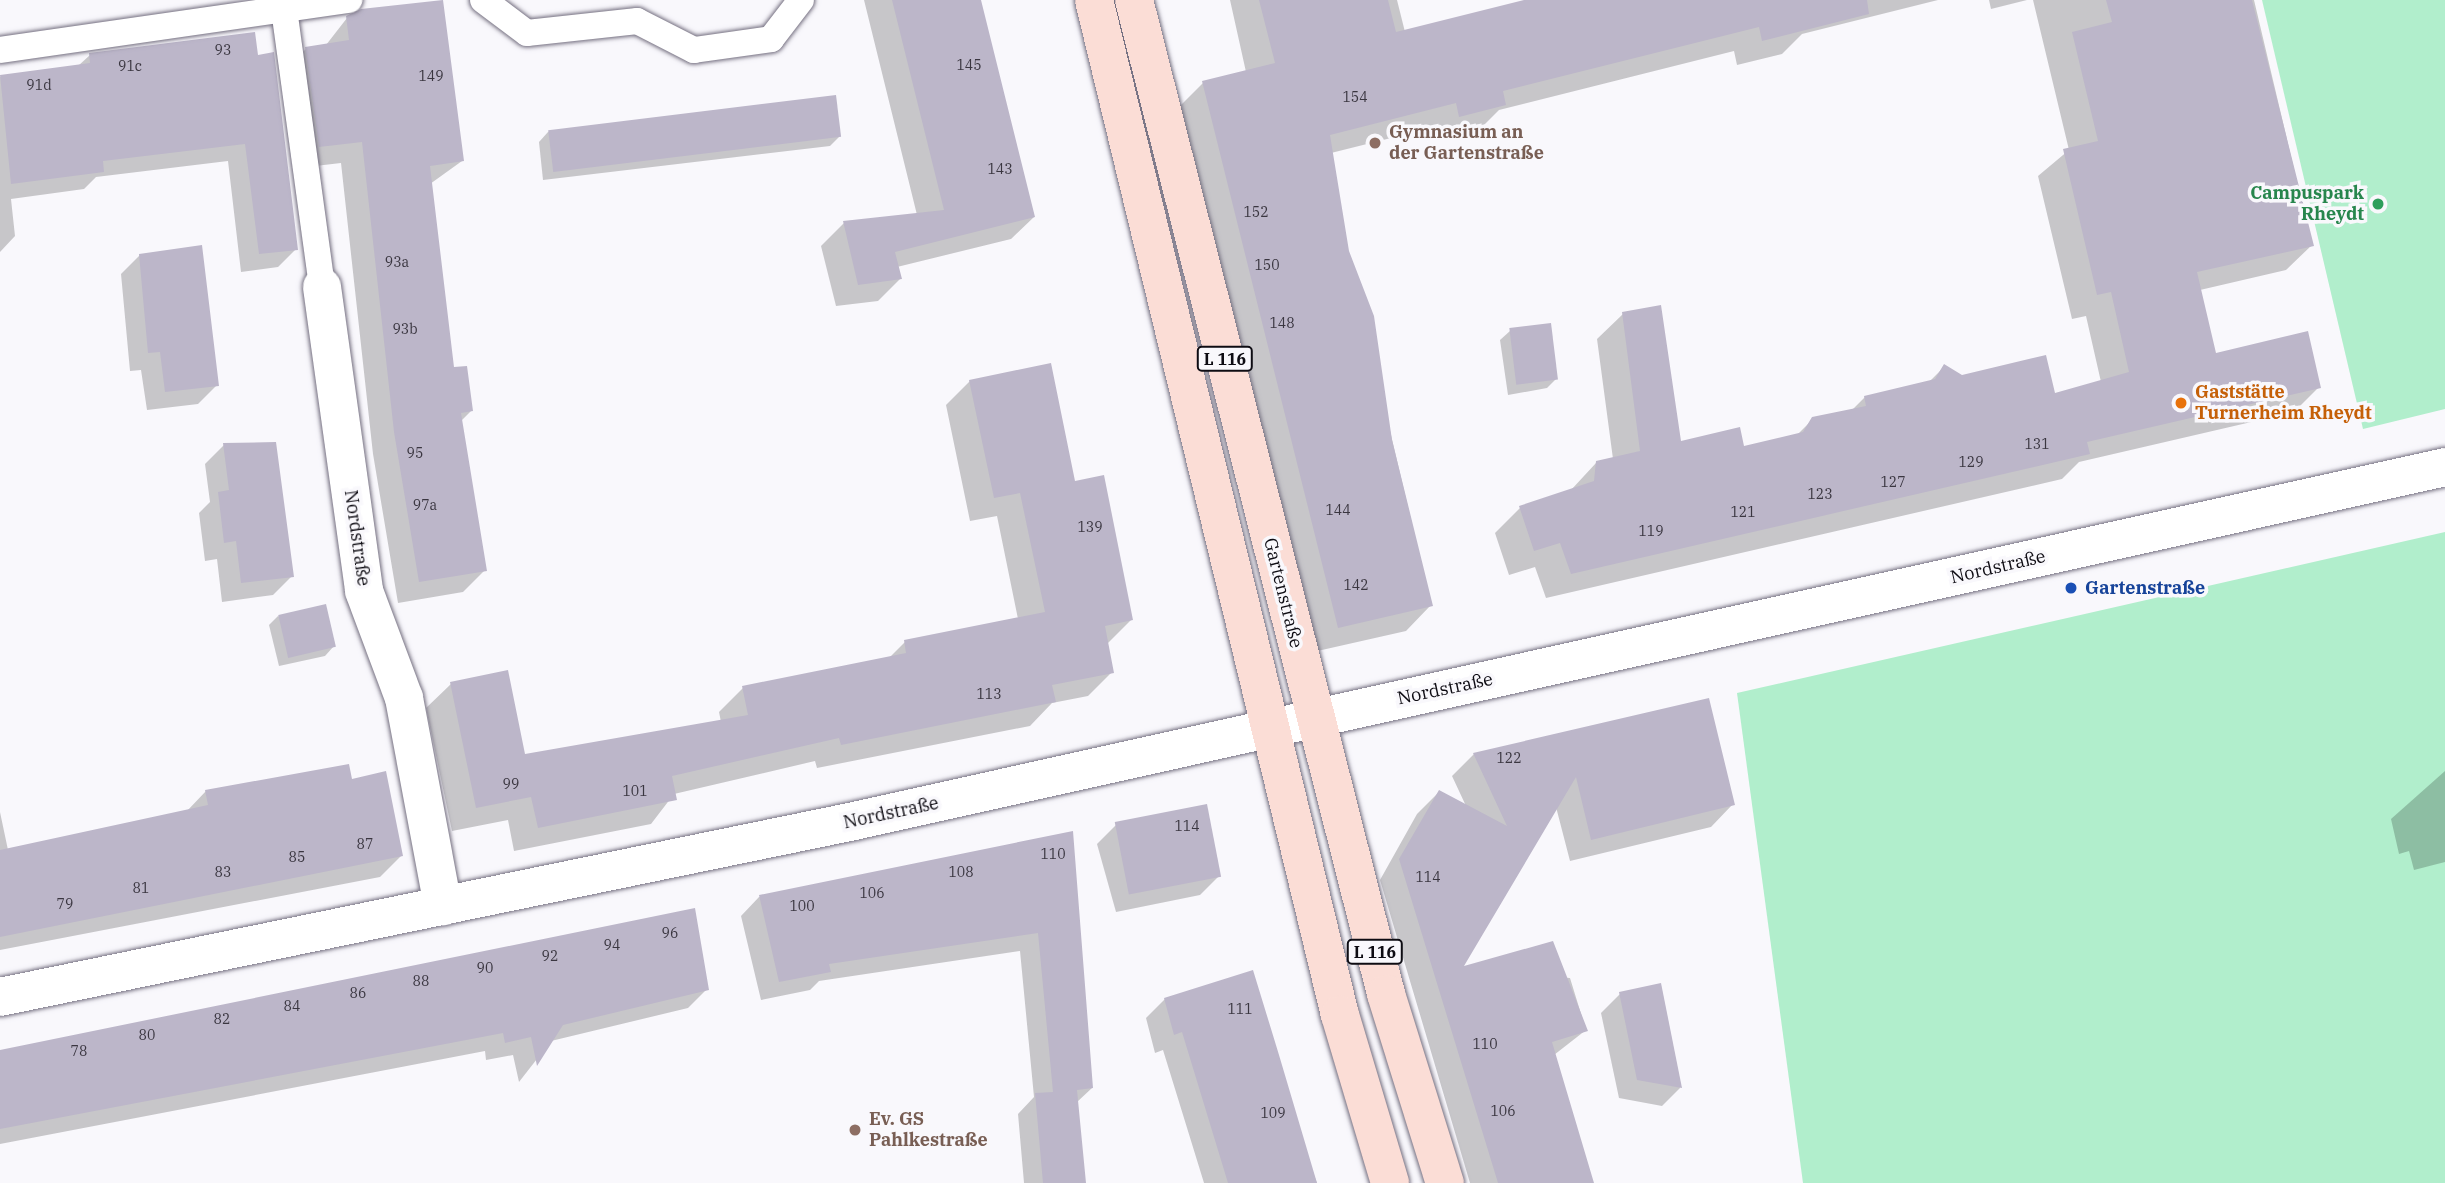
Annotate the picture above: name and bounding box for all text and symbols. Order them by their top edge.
house number: 93 [215,42,231,58]
house number: 145 [956,57,982,73]
house number: 91c [118,58,142,74]
house number: 149 [418,68,444,84]
house number: 91d [26,77,52,93]
house number: 154 [1342,89,1368,105]
place label: Gymnasium an der Gartenstraße [1389,122,1544,164]
marker: Gymnasium an der Gartenstraße [1367,135,1383,151]
house number: 143 [987,161,1013,177]
place label: Campuspark Rheydt [2250,183,2364,226]
marker: Campuspark Rheydt [2370,196,2386,212]
house number: 152 [1243,204,1269,220]
house number: 93a [385,254,409,270]
house number: 150 [1254,257,1280,273]
house number: 148 [1269,315,1295,331]
house number: 93b [392,321,418,337]
road number: L 116 [1195,346,1255,372]
place label: Gaststätte Turnerheim Rheydt [2195,382,2372,424]
marker: Gaststätte Turnerheim Rheydt [2173,395,2189,411]
house number: 131 [2024,436,2050,452]
house number: 95 [407,445,423,461]
house number: 129 [1958,454,1984,470]
house number: 127 [1880,474,1906,490]
house number: 123 [1807,486,1833,502]
street label: Nordstraße [340,488,374,588]
house number: 97a [413,497,437,513]
house number: 144 [1325,502,1351,518]
house number: 121 [1730,504,1756,520]
house number: 139 [1077,519,1103,535]
house number: 119 [1638,523,1664,539]
street label: Gartenstraße [1259,536,1307,650]
street label: Nordstraße [1948,546,2048,588]
house number: 142 [1343,577,1369,593]
place label: Gartenstraße [2085,577,2205,599]
marker: Gartenstraße [2063,580,2079,596]
street label: Nordstraße [1395,668,1495,710]
house number: 113 [976,686,1002,702]
house number: 122 [1496,750,1522,766]
house number: 99 [503,776,519,792]
house number: 101 [622,783,648,799]
street label: Nordstraße [841,792,941,834]
house number: 114 [1174,818,1200,834]
house number: 87 [357,836,373,852]
house number: 110 [1040,846,1066,862]
house number: 85 [289,849,305,865]
house number: 83 [215,864,231,880]
house number: 108 [948,864,974,880]
house number: 114 [1415,869,1441,885]
house number: 81 [133,880,149,896]
house number: 106 [859,885,885,901]
house number: 79 [57,896,73,912]
house number: 100 [789,898,815,914]
house number: 96 [662,925,678,941]
house number: 94 [604,937,620,953]
road number: L 116 [1345,940,1405,964]
house number: 92 [542,948,558,964]
house number: 90 [477,960,493,976]
house number: 88 [413,973,429,989]
house number: 86 [350,985,366,1001]
house number: 84 [284,998,300,1014]
house number: 111 [1227,1001,1253,1017]
house number: 82 [214,1011,230,1027]
house number: 80 [139,1027,155,1043]
house number: 110 [1472,1036,1498,1052]
house number: 78 [71,1043,87,1059]
house number: 106 [1490,1103,1516,1119]
house number: 109 [1260,1105,1286,1121]
place label: Ev. GS Pahlkestraße [869,1109,988,1152]
marker: Ev. GS Pahlkestraße [847,1122,863,1138]

